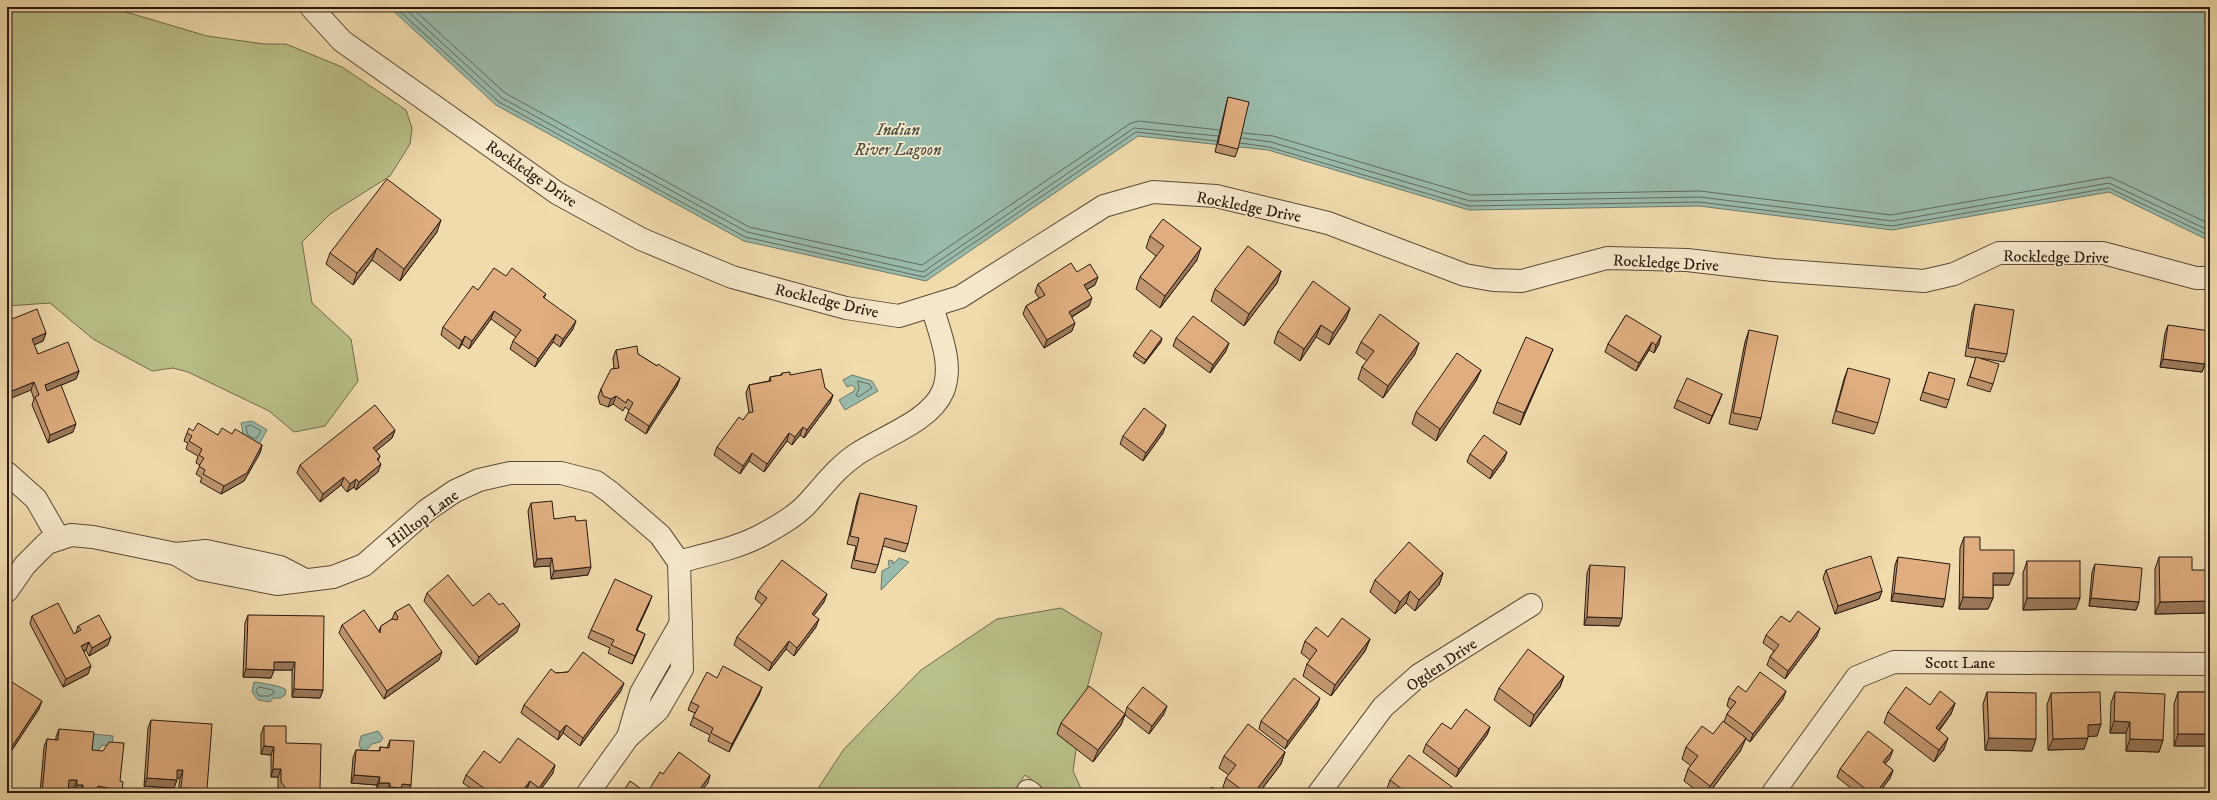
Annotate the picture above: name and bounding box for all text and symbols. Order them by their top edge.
water label: Indian River Lagoon [853,119,942,161]
street label: Rockledge Drive [482,136,581,212]
street label: Rockledge Drive [1195,187,1303,227]
street label: Rockledge Drive [2003,246,2110,268]
street label: Rockledge Drive [1612,250,1720,276]
street label: Rockledge Drive [773,279,881,323]
street label: Hilltop Lane [383,485,463,552]
street label: Ogden Drive [1402,634,1481,696]
street label: Scott Lane [1925,653,1995,673]

